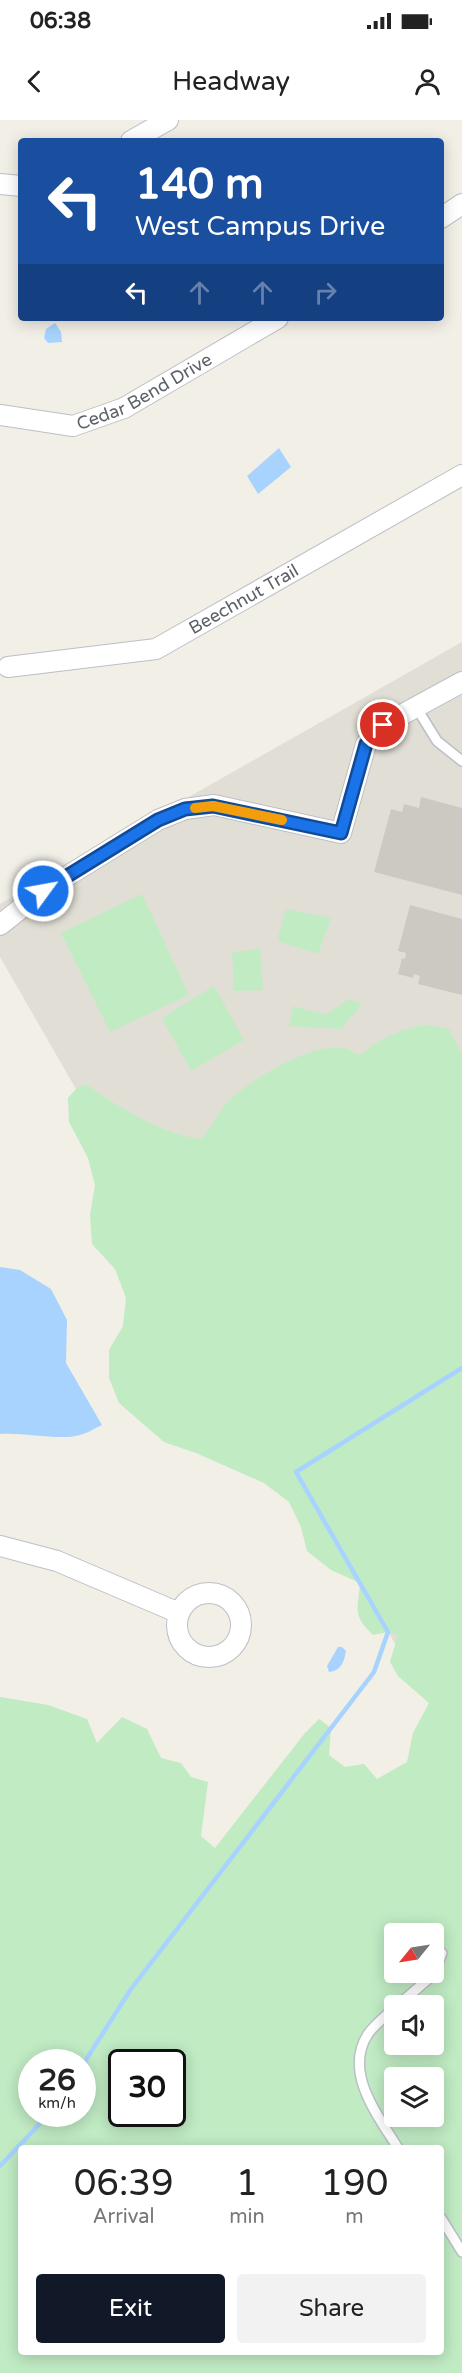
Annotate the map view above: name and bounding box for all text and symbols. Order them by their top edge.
text: 06:38 [30,8,91,34]
icon: back [18,65,51,98]
text: Headway [172,65,290,98]
icon: person [411,65,444,98]
text: 140 m [135,159,264,210]
icon: left [36,162,114,240]
text: West Campus Drive [135,210,385,243]
icon: left [120,276,153,309]
icon: ahead [183,276,216,309]
icon: ahead [246,276,279,309]
icon: right [309,276,342,309]
street label: Cedar Bend Drive [74,348,216,435]
street label: Beechnut Trail [185,559,302,639]
pin [357,699,408,750]
icon: arrive [366,708,399,741]
position arrow [11,859,75,923]
north arrow [384,1923,444,1983]
map controls [384,1923,444,2127]
button: sound [384,1995,444,2055]
speed limit sign: 30 [108,2049,186,2127]
text: 26 [38,2062,76,2099]
button: layers [384,2067,444,2127]
text: km/h [38,2094,76,2112]
text: 06:39 [74,2162,174,2205]
text: 1 [236,2162,258,2205]
text: 190 [320,2162,388,2205]
text: Arrival [93,2205,155,2229]
text: min [229,2205,265,2229]
text: m [345,2205,364,2229]
button: Exit [36,2274,225,2343]
button: Share [237,2274,426,2343]

